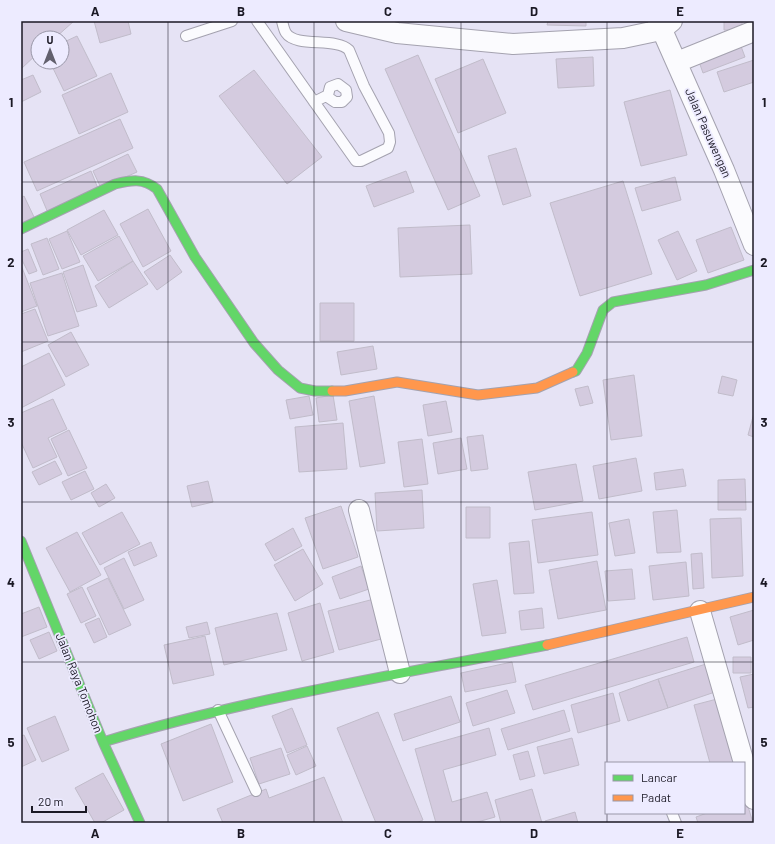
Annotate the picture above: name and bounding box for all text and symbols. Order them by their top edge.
text: A [91,3,100,19]
text: B [237,3,245,19]
text: C [384,3,392,19]
text: D [530,3,538,19]
text: E [676,3,684,19]
north arrow [30,30,70,70]
text: U [47,33,54,46]
street label: Jalan Pasuwengan [683,86,735,180]
text: 1 [9,94,13,110]
text: 1 [762,94,766,110]
text: 2 [7,254,15,270]
text: 2 [760,254,768,270]
text: 3 [7,414,15,430]
text: 3 [760,414,768,430]
text: 4 [7,574,15,590]
text: 4 [760,574,768,590]
street label: Jalan Raya Tomohon [53,631,106,735]
text: 5 [7,734,15,750]
text: 5 [760,734,768,750]
legend [605,762,745,814]
text: Lancar [641,770,678,784]
scale bar [32,788,86,814]
text: Padat [641,790,671,804]
text: 20 m [38,794,64,808]
text: A [91,825,100,841]
text: B [237,825,245,841]
text: C [384,825,392,841]
text: D [530,825,538,841]
text: E [676,825,684,841]

